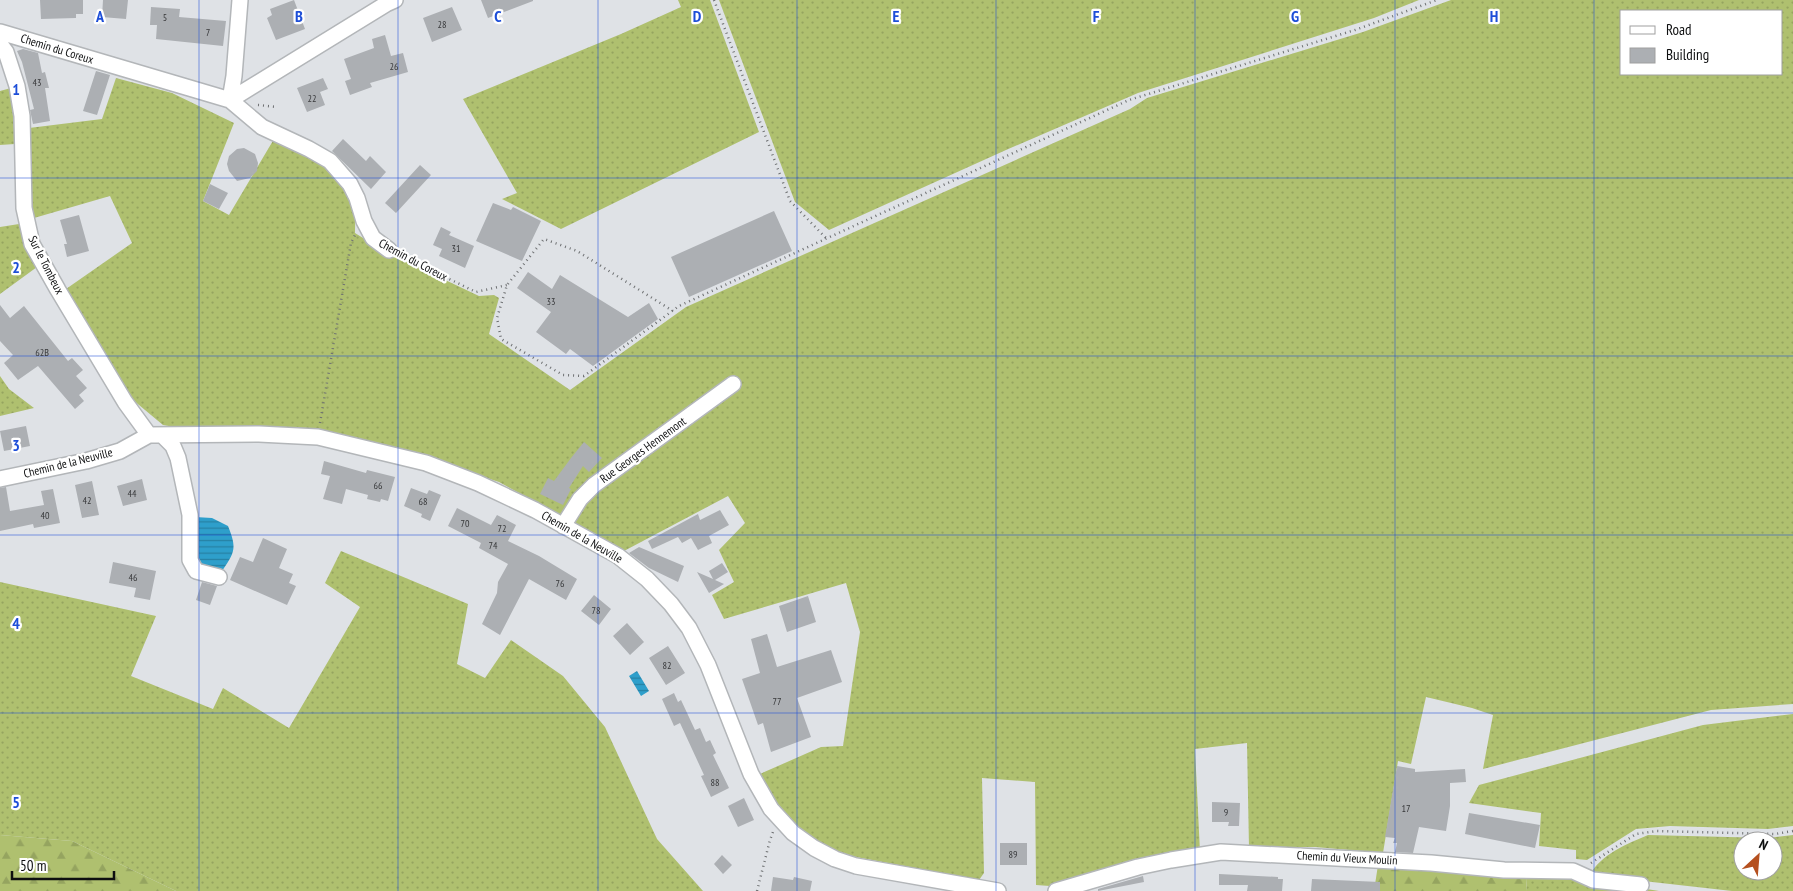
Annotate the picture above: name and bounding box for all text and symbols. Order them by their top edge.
text: A [95,6,105,26]
text: B [295,6,303,26]
text: C [494,6,502,26]
text: D [693,6,702,26]
text: E [893,6,900,26]
text: F [1093,6,1100,26]
text: G [1291,6,1299,26]
text: H [1490,6,1498,26]
legend [1620,10,1783,75]
house number: 5 [163,11,167,24]
house number: 28 [438,18,447,31]
text: Road [1666,20,1692,39]
house number: 7 [206,26,210,39]
street label: Chemin du Coreux [19,30,96,67]
text: Building [1666,45,1709,64]
house number: 26 [390,60,399,73]
house number: 43 [33,76,42,89]
text: 1 [12,79,20,99]
house number: 22 [308,92,317,105]
street label: Sur le Tombeux [25,233,68,297]
street label: Chemin du Coreux [376,235,450,284]
house number: 31 [452,242,461,255]
text: 2 [12,257,20,277]
house number: 33 [547,295,556,308]
house number: 62B [35,346,49,359]
street label: Rue Georges Hennemont [597,413,689,486]
text: 3 [12,435,20,455]
street label: Chemin de la Neuville [22,444,114,481]
house number: 66 [374,479,383,492]
house number: 44 [128,487,137,500]
house number: 42 [83,494,92,507]
house number: 68 [419,495,428,508]
street label: Chemin de la Neuville [539,507,626,566]
house number: 40 [41,509,50,522]
house number: 70 [461,517,470,530]
house number: 72 [498,522,507,535]
house number: 74 [489,539,498,552]
house number: 46 [129,571,138,584]
house number: 76 [556,577,565,590]
house number: 78 [592,604,601,617]
text: 4 [12,613,20,633]
house number: 82 [663,659,672,672]
house number: 77 [773,695,782,708]
house number: 88 [711,776,720,789]
text: 5 [12,792,20,812]
house number: 17 [1402,802,1411,815]
house number: 9 [1224,806,1228,819]
north arrow [1733,831,1783,881]
text: N [1756,835,1771,854]
street label: Chemin du Vieux Moulin [1296,847,1398,868]
scale bar [12,848,115,880]
house number: 89 [1009,848,1018,861]
text: 50 m [20,856,46,875]

